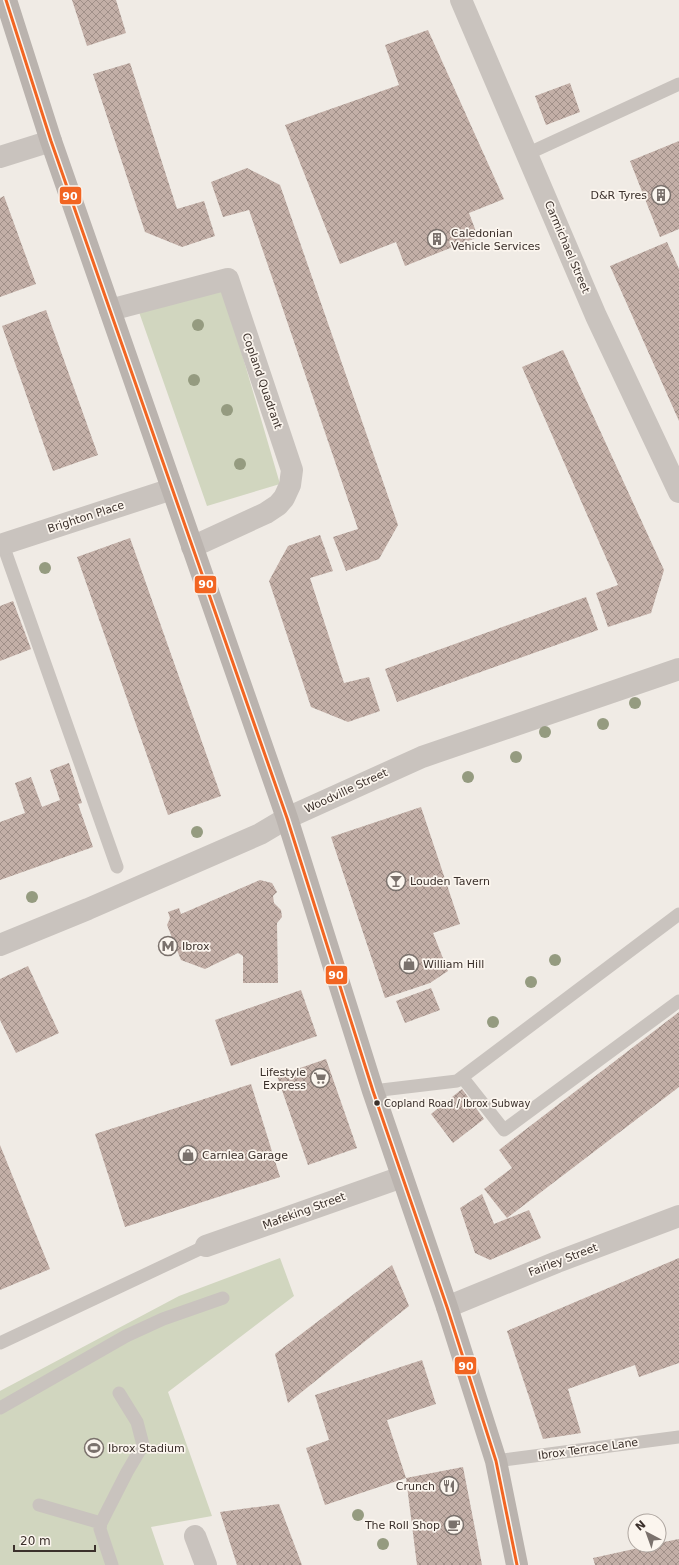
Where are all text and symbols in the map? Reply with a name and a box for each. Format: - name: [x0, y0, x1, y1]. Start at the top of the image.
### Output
- building icon: D&R Tyres: [650, 184, 672, 206]
- line badge: 90: [59, 186, 82, 205]
- place label: D&R Tyres: [591, 189, 647, 202]
- text: 90: [62, 190, 78, 203]
- street label: Carmichael Street: [542, 199, 593, 296]
- place label: Caledonian Vehicle Services: [451, 227, 540, 253]
- building icon: Caledonian Vehicle Services: [426, 228, 448, 250]
- street label: Copland Quadrant: [239, 331, 285, 431]
- street label: Brighton Place: [46, 498, 126, 536]
- line badge: 90: [194, 575, 217, 594]
- text: 90: [198, 578, 214, 591]
- street label: Woodville Street: [302, 766, 390, 816]
- bar icon: Louden Tavern: [385, 870, 407, 892]
- place label: Louden Tavern: [410, 875, 490, 888]
- metro station icon: Ibrox: [157, 935, 179, 957]
- place label: Ibrox: [182, 940, 210, 953]
- shop icon: William Hill: [398, 953, 420, 975]
- place label: William Hill: [423, 958, 484, 971]
- line badge: 90: [325, 965, 348, 985]
- text: 90: [328, 969, 344, 982]
- place label: Lifestyle Express: [260, 1066, 306, 1092]
- supermarket icon: Lifestyle Express: [309, 1067, 331, 1089]
- marker: Copland Road / Ibrox Subway: [372, 1098, 382, 1108]
- place label: Copland Road / Ibrox Subway: [384, 1098, 530, 1109]
- shop icon: Carnlea Garage: [177, 1144, 199, 1166]
- place label: Carnlea Garage: [202, 1149, 288, 1162]
- street label: Mafeking Street: [261, 1190, 348, 1232]
- street label: Fairley Street: [527, 1241, 600, 1279]
- line badge: 90: [454, 1356, 477, 1375]
- text: 90: [458, 1360, 474, 1373]
- street label: Ibrox Terrace Lane: [537, 1436, 639, 1462]
- sports icon: Ibrox Stadium: [83, 1437, 105, 1459]
- place label: Ibrox Stadium: [108, 1442, 185, 1455]
- restaurant icon: Crunch: [438, 1475, 460, 1497]
- place label: Crunch: [396, 1480, 435, 1493]
- north arrow: [627, 1513, 667, 1553]
- cafe icon: The Roll Shop: [443, 1514, 465, 1536]
- text: N: [633, 1518, 649, 1534]
- place label: The Roll Shop: [364, 1519, 440, 1532]
- scale bar: [14, 1527, 95, 1553]
- text: 20 m: [20, 1534, 51, 1548]

